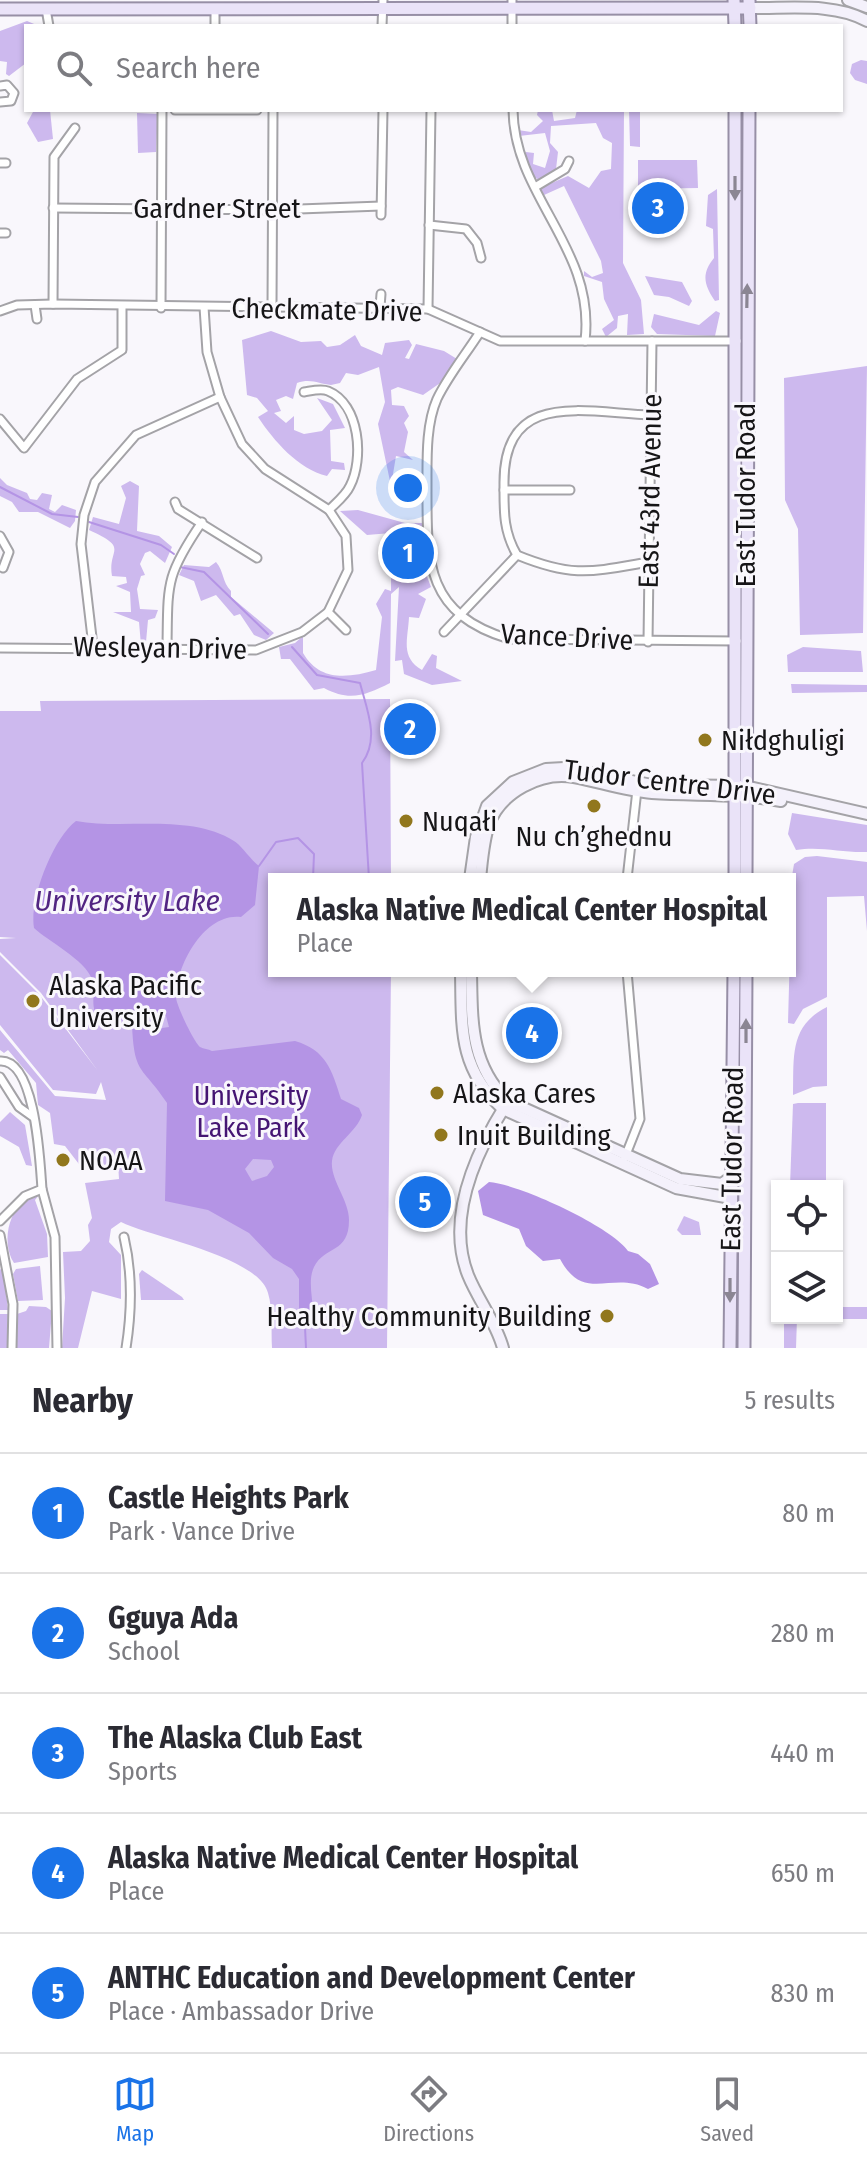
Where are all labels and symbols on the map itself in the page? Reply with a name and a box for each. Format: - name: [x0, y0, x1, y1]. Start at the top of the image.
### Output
- one-way arrow: [729, 176, 741, 201]
- pin: 3: [632, 178, 684, 238]
- street label: Gardner Street: [133, 192, 302, 225]
- one-way arrow: [741, 283, 753, 308]
- street label: Checkmate Drive: [231, 292, 423, 328]
- street label: East 43rd Avenue: [632, 393, 668, 589]
- street label: East Tudor Road: [729, 403, 762, 587]
- your location: [388, 468, 428, 508]
- pin: 1: [382, 523, 434, 583]
- street label: Vance Drive: [500, 617, 634, 657]
- street label: Wesleyan Drive: [73, 630, 247, 666]
- pin: 2: [384, 699, 436, 759]
- place label: Niłdghuligi: [721, 724, 845, 757]
- marker: Niłdghuligi: [696, 731, 714, 749]
- street label: Tudor Centre Drive: [562, 753, 778, 811]
- marker: Nu ch’ghednu: [585, 797, 603, 815]
- place label: Nuqałi: [422, 805, 497, 838]
- marker: Nuqałi: [397, 812, 415, 830]
- place label: Nu ch’ghednu: [516, 820, 672, 853]
- water label: University Lake: [34, 883, 220, 919]
- place label: Alaska Pacific University: [49, 969, 202, 1034]
- marker: Alaska Pacific University: [24, 992, 42, 1010]
- pin: 4: [506, 1003, 558, 1063]
- one-way arrow: [740, 1018, 752, 1043]
- street label: East Tudor Road: [714, 1066, 750, 1252]
- place label: Alaska Cares: [453, 1077, 596, 1110]
- park label: University Lake Park: [194, 1079, 309, 1144]
- marker: Alaska Cares: [428, 1084, 446, 1102]
- place label: Inuit Building: [457, 1119, 612, 1152]
- marker: Inuit Building: [432, 1126, 450, 1144]
- place label: NOAA: [79, 1144, 143, 1177]
- marker: NOAA: [54, 1151, 72, 1169]
- pin: 5: [399, 1172, 451, 1232]
- one-way arrow: [724, 1278, 736, 1303]
- place label: Healthy Community Building: [267, 1300, 592, 1333]
- marker: Healthy Community Building: [598, 1307, 616, 1325]

